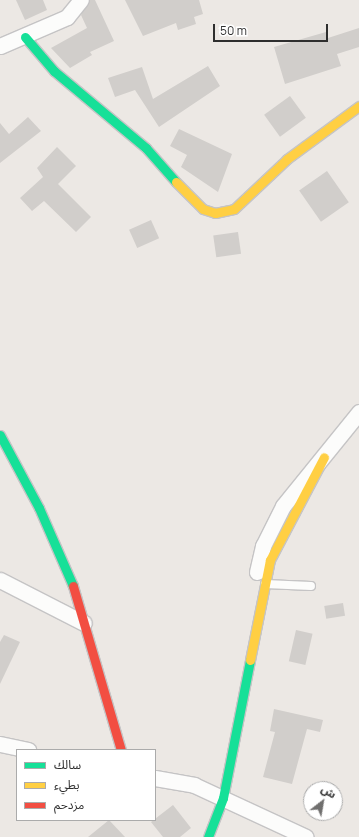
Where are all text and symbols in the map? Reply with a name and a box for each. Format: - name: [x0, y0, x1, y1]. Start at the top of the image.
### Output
- scale bar: [215, 16, 330, 42]
- text: 50 m: [220, 22, 247, 39]
- legend: [16, 749, 156, 821]
- text: سالك: [54, 756, 81, 773]
- text: بطيء: [54, 776, 80, 793]
- north arrow: [303, 781, 343, 821]
- text: ش: [319, 781, 339, 801]
- text: مزدحم: [54, 796, 84, 813]

